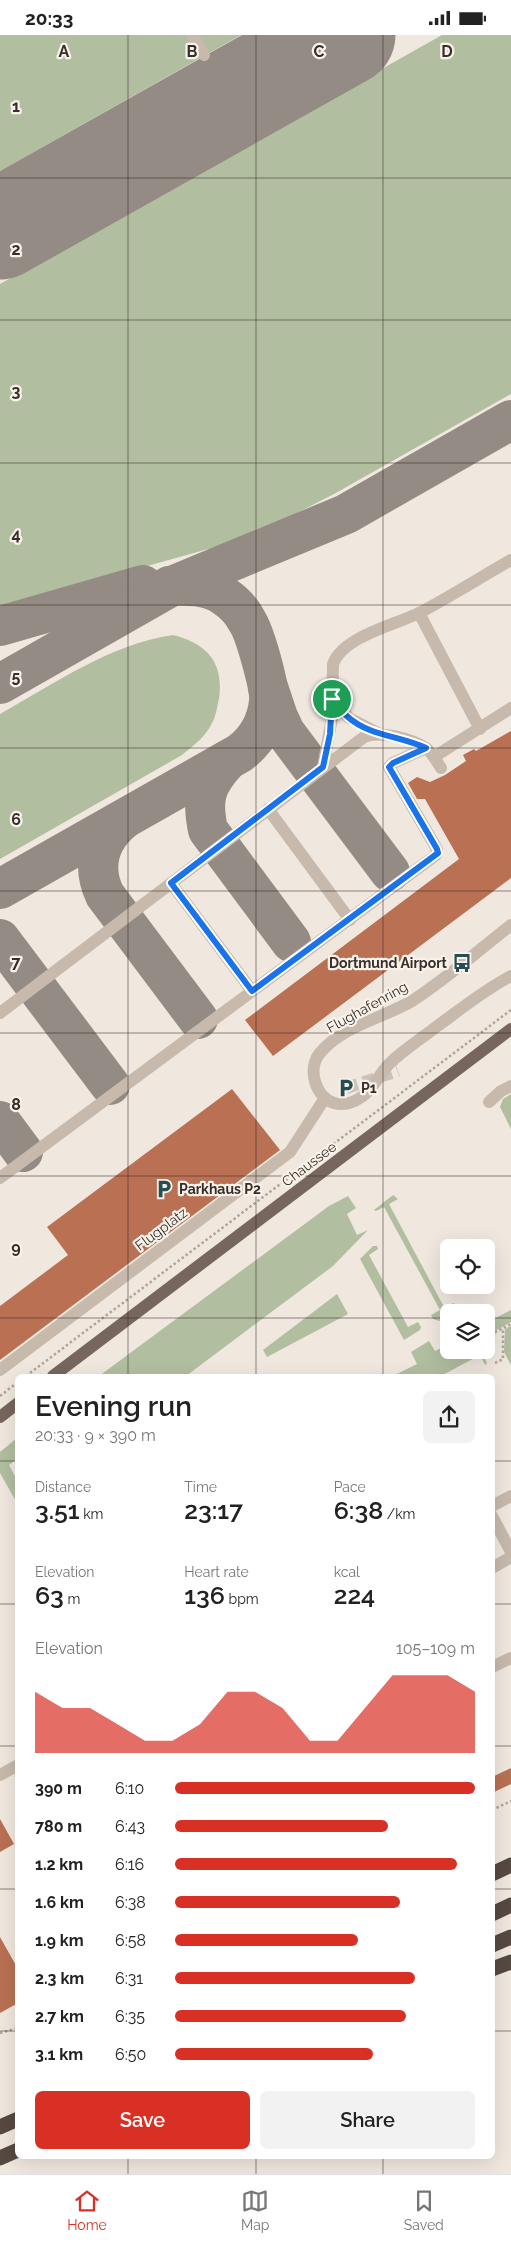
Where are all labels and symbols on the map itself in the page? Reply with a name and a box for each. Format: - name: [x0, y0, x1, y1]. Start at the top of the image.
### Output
- text: A: [59, 42, 70, 61]
- text: B: [187, 42, 198, 61]
- text: C: [314, 42, 325, 61]
- text: D: [441, 42, 453, 61]
- text: 1: [12, 97, 20, 116]
- text: 2: [11, 240, 21, 259]
- text: 3: [12, 382, 21, 401]
- text: 4: [11, 525, 21, 544]
- text: 5: [12, 667, 21, 686]
- pin: [311, 678, 353, 720]
- text: 6: [11, 810, 21, 829]
- bus stop icon: Dortmund Airport: [451, 952, 473, 974]
- text: 7: [12, 953, 21, 972]
- place label: Dortmund Airport: [329, 955, 448, 971]
- street label: Flughafenring: [324, 978, 410, 1036]
- parking icon: P1: [335, 1077, 357, 1099]
- place label: P1: [361, 1080, 377, 1096]
- text: 8: [11, 1095, 21, 1114]
- street label: Chaussee: [279, 1138, 339, 1190]
- parking icon: Parkhaus P2: [153, 1178, 175, 1200]
- place label: Parkhaus P2: [179, 1181, 261, 1197]
- street label: Flugplatz: [132, 1204, 190, 1254]
- text: 9: [11, 1238, 21, 1257]

